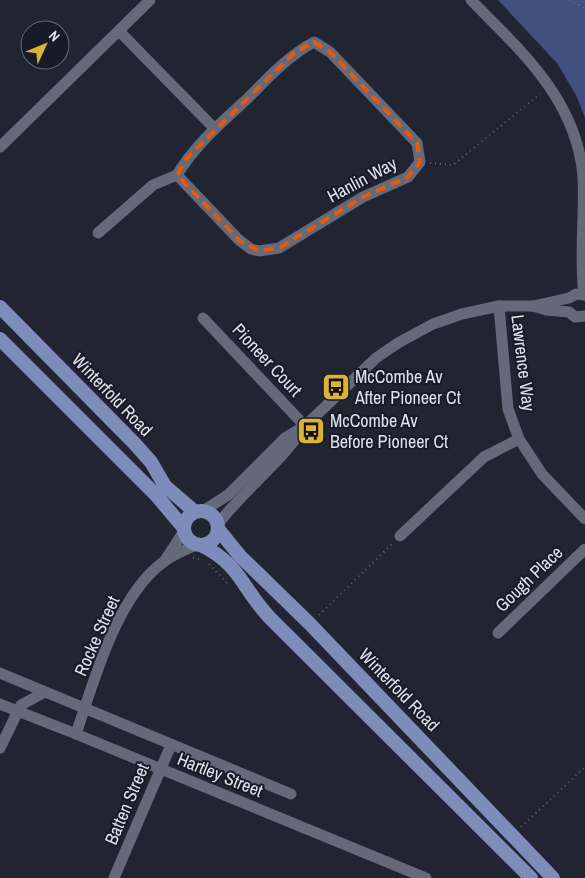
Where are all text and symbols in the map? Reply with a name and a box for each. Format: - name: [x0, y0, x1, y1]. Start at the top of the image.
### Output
- north arrow: [20, 20, 70, 70]
- text: N: [45, 27, 64, 45]
- street label: Hanlin Way: [322, 150, 402, 208]
- street label: Lawrence Way: [505, 313, 542, 413]
- street label: Pioneer Court: [227, 318, 308, 402]
- street label: Winterfold Road: [66, 348, 158, 442]
- place label: McCombe Av After Pioneer Ct: [354, 364, 461, 410]
- bus stop icon: McCombe Av After Pioneer Ct: [321, 372, 351, 402]
- place label: McCombe Av Before Pioneer Ct: [330, 408, 448, 454]
- bus stop icon: McCombe Av Before Pioneer Ct: [296, 416, 326, 446]
- street label: Gough Place: [489, 540, 568, 617]
- street label: Rocke Street: [68, 592, 125, 680]
- street label: Winterfold Road: [353, 643, 445, 737]
- street label: Hartley Street: [174, 746, 267, 803]
- street label: Batten Street: [98, 759, 155, 848]

